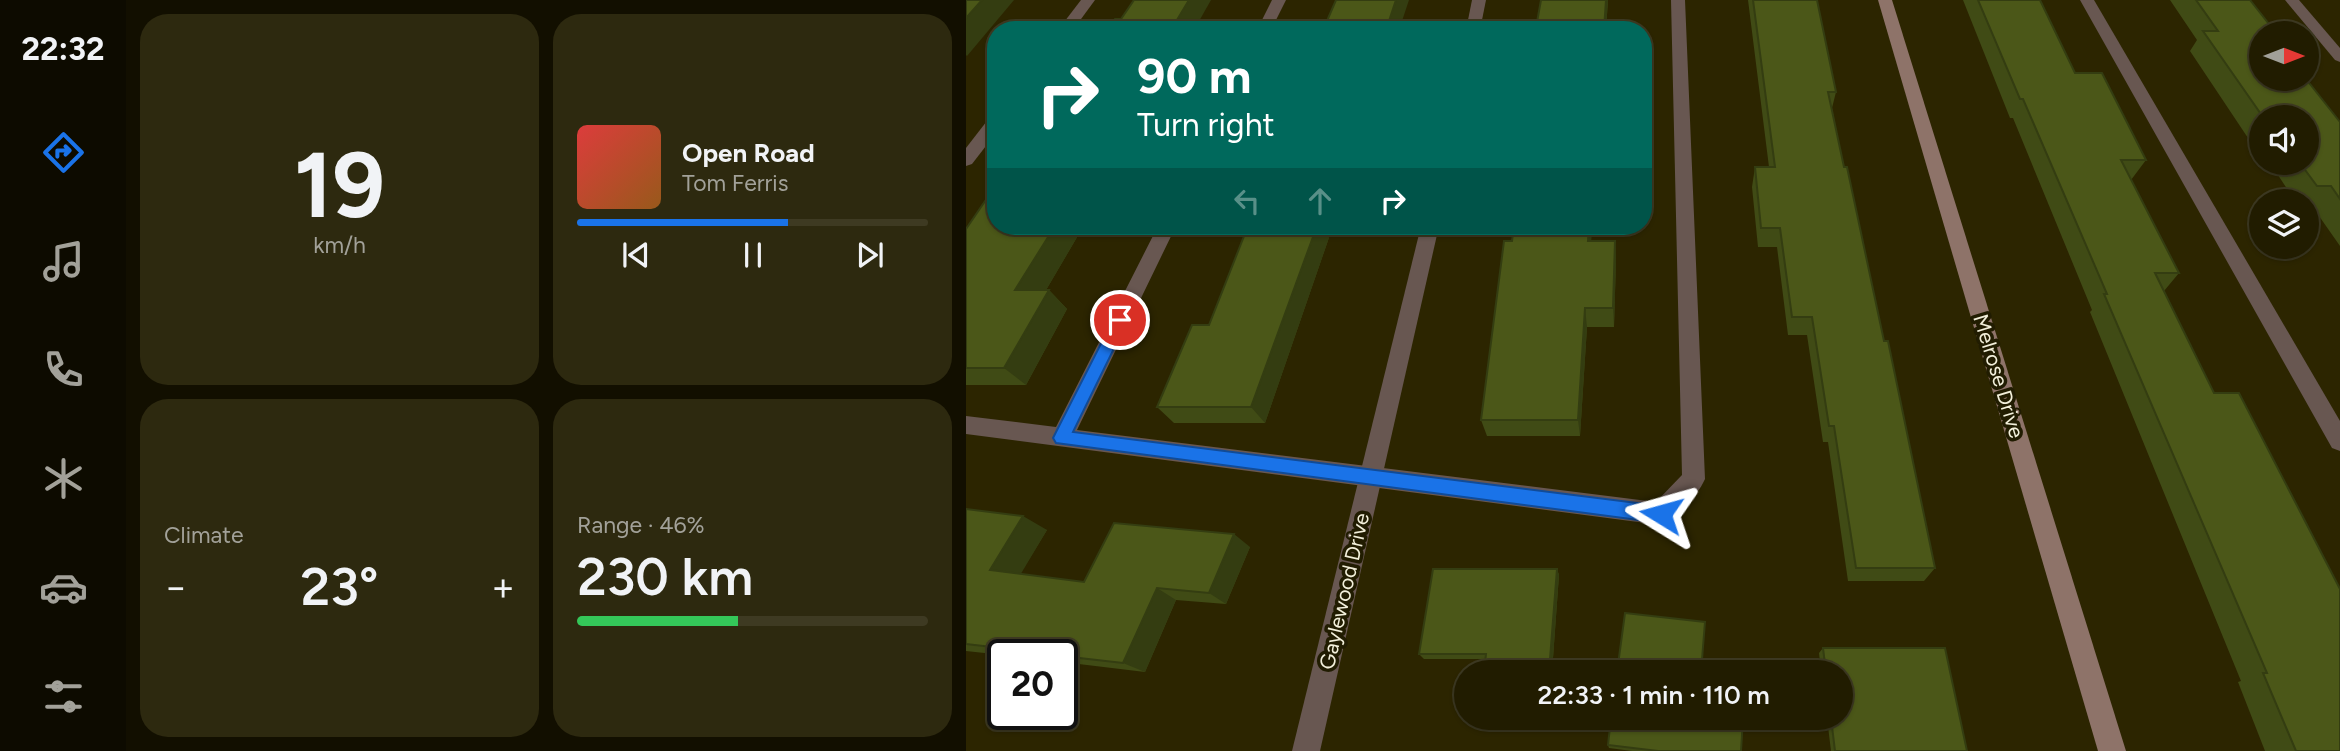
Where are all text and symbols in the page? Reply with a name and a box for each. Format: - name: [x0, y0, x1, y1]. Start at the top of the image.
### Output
- north arrow: [2249, 21, 2319, 91]
- map controls: [2249, 21, 2319, 259]
- text: 22:32: [21, 30, 105, 68]
- text: 90 m: [1137, 46, 1252, 105]
- icon: right: [1022, 49, 1113, 140]
- button: sound: [2249, 105, 2319, 175]
- text: Turn right: [1137, 106, 1275, 144]
- icon: directions: [39, 128, 88, 177]
- text: 19: [294, 131, 385, 240]
- text: Open Road: [682, 137, 815, 169]
- text: Tom Ferris: [682, 169, 788, 197]
- icon: left: [1228, 182, 1266, 220]
- icon: ahead: [1301, 182, 1339, 220]
- icon: right: [1374, 182, 1412, 220]
- button: layers: [2249, 189, 2319, 259]
- text: km/h: [313, 231, 366, 259]
- icon: previous: [617, 236, 655, 274]
- icon: pause: [734, 236, 772, 274]
- icon: next: [851, 236, 889, 274]
- icon: music: [39, 237, 88, 286]
- pin: [1090, 290, 1150, 350]
- icon: arrive: [1101, 301, 1139, 339]
- street label: Melrose Drive: [1968, 311, 2030, 441]
- icon: phone: [39, 345, 88, 394]
- icon: climate: [39, 454, 88, 503]
- position arrow: [1624, 477, 1698, 551]
- street label: Gaylewood Drive: [1314, 510, 1374, 672]
- text: Range · 46%: [577, 511, 705, 539]
- text: Climate: [164, 521, 243, 549]
- text: 230 km: [577, 546, 753, 608]
- text: 23°: [301, 556, 378, 618]
- icon: car: [39, 563, 88, 612]
- text: −: [164, 564, 188, 610]
- text: +: [491, 564, 515, 610]
- speed limit sign: 20: [987, 639, 1078, 730]
- icon: filters: [39, 672, 88, 721]
- text: 22:33 · 1 min · 110 m: [1537, 679, 1770, 711]

